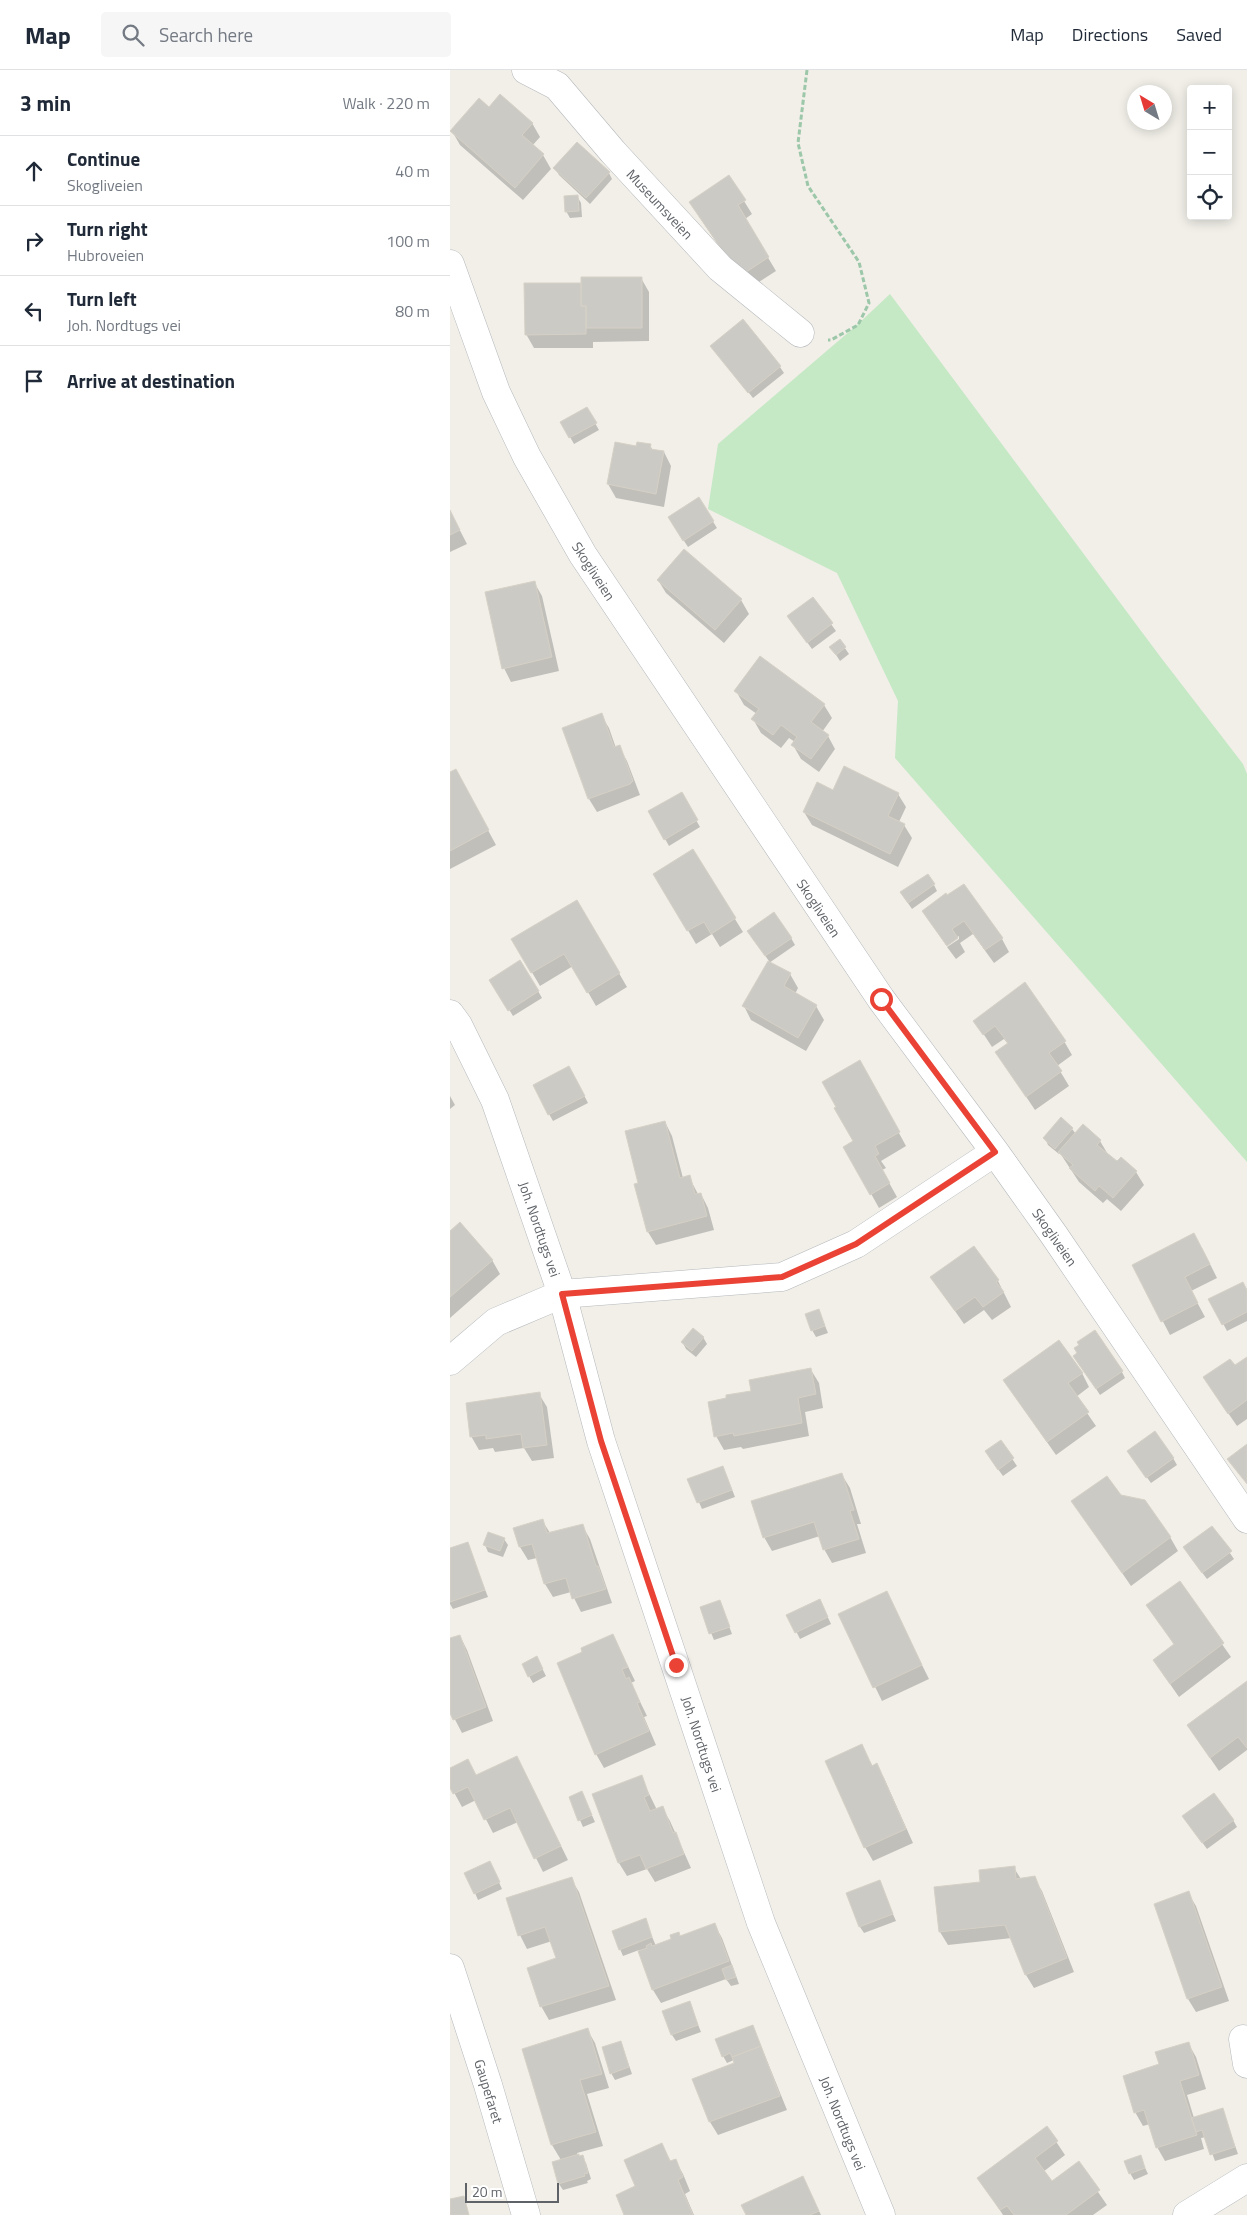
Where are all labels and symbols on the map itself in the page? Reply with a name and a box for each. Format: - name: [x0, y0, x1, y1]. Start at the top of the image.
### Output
- north arrow: [1127, 85, 1172, 130]
- street label: Museumsveien: [622, 164, 698, 244]
- street label: Skogliveien: [567, 537, 621, 605]
- street label: Skogliveien: [792, 875, 846, 941]
- route start: [870, 988, 893, 1011]
- street label: Joh. Nordtugs vei: [514, 1178, 566, 1280]
- street label: Skogliveien: [1027, 1204, 1083, 1270]
- route end: [665, 1654, 688, 1677]
- street label: Joh. Nordtugs vei: [677, 1693, 727, 1795]
- street label: Gaupefaret: [469, 2056, 509, 2126]
- street label: Joh. Nordtugs vei: [815, 2073, 871, 2173]
- scale bar: [465, 2180, 559, 2203]

